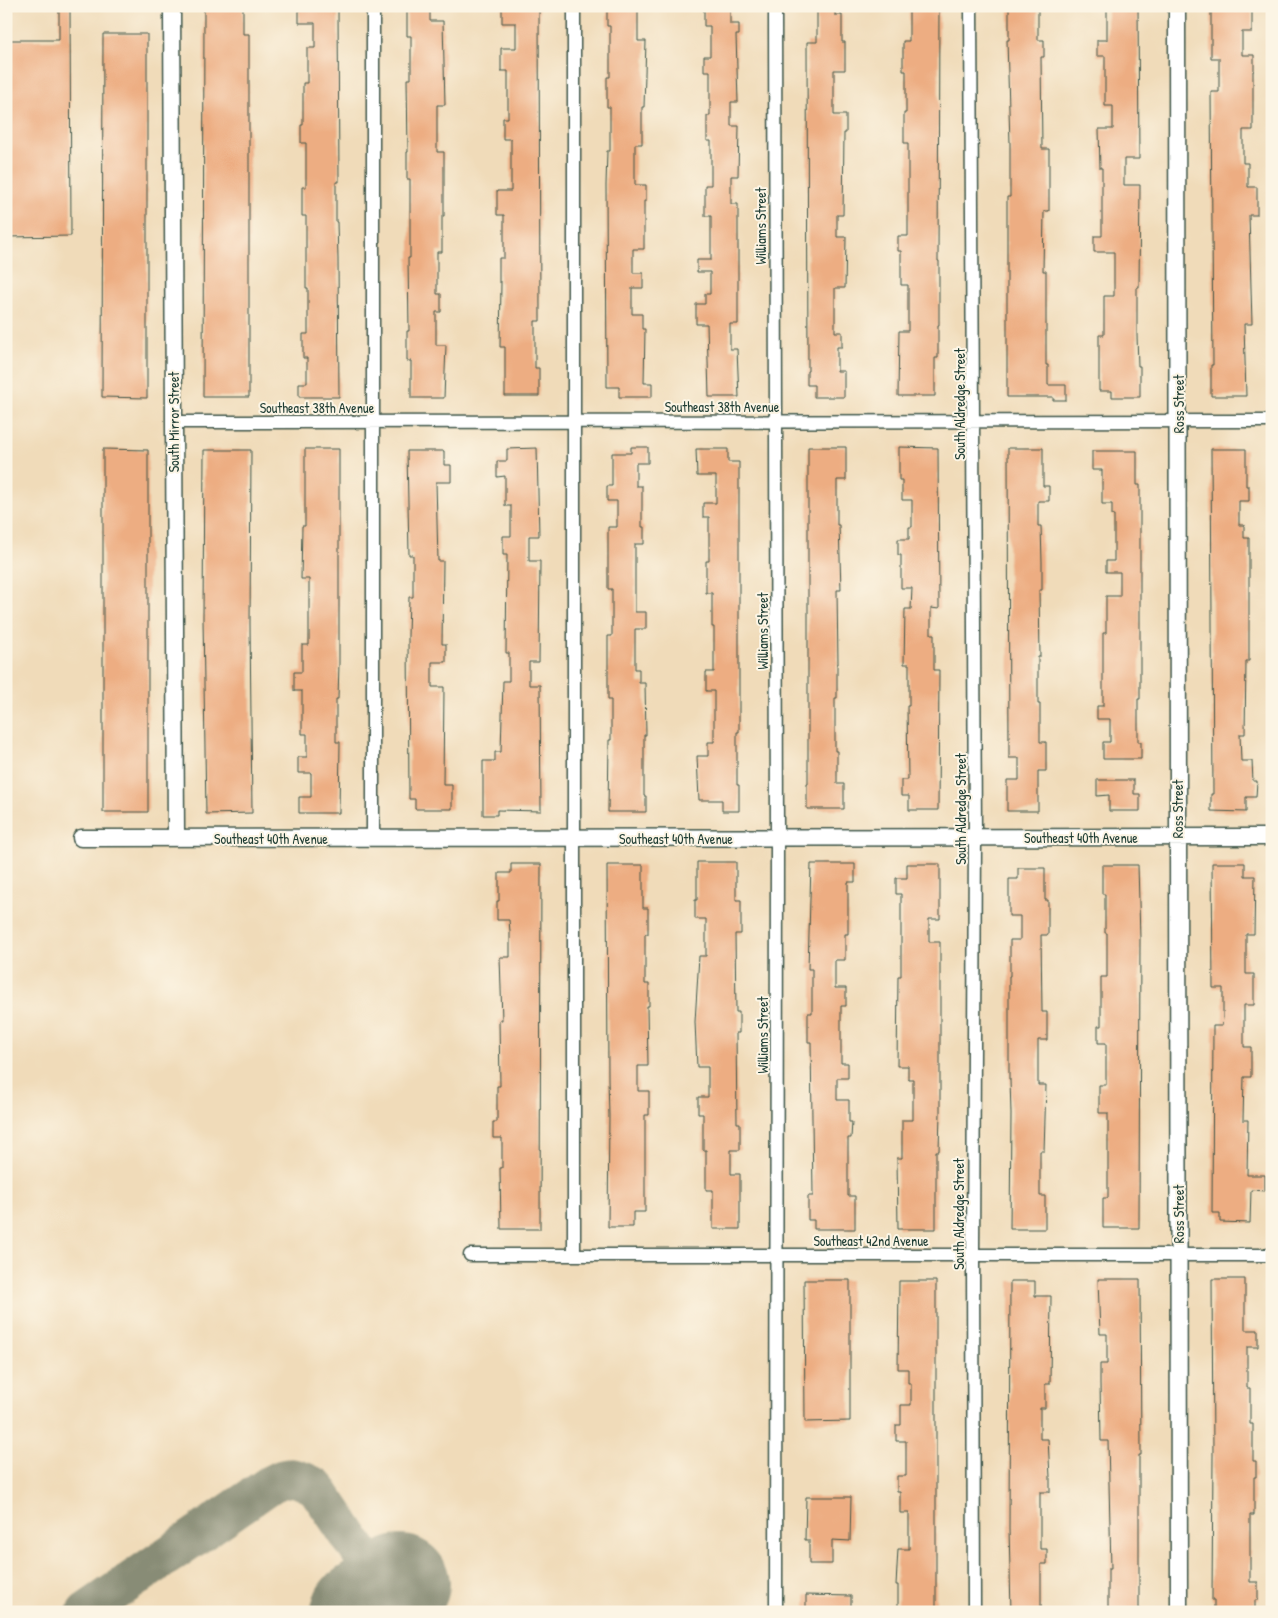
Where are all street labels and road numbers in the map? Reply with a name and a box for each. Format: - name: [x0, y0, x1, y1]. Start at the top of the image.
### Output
- street label: Williams Street: [751, 187, 770, 265]
- street label: South Aldredge Street: [950, 348, 970, 460]
- street label: South Mirror Street: [164, 371, 183, 472]
- street label: Ross Street: [1169, 375, 1188, 433]
- street label: Southeast 38th Avenue: [665, 397, 780, 416]
- street label: Southeast 38th Avenue: [260, 398, 375, 417]
- street label: Williams Street: [753, 592, 772, 670]
- street label: South Aldredge Street: [951, 753, 971, 865]
- street label: Ross Street: [1168, 780, 1187, 838]
- street label: Southeast 40th Avenue: [1024, 828, 1138, 847]
- street label: Southeast 40th Avenue: [214, 829, 328, 848]
- street label: Southeast 40th Avenue: [619, 829, 733, 848]
- street label: Williams Street: [753, 996, 772, 1074]
- street label: South Aldredge Street: [949, 1158, 969, 1270]
- street label: Ross Street: [1169, 1185, 1188, 1243]
- street label: Southeast 42nd Avenue: [813, 1231, 929, 1250]

